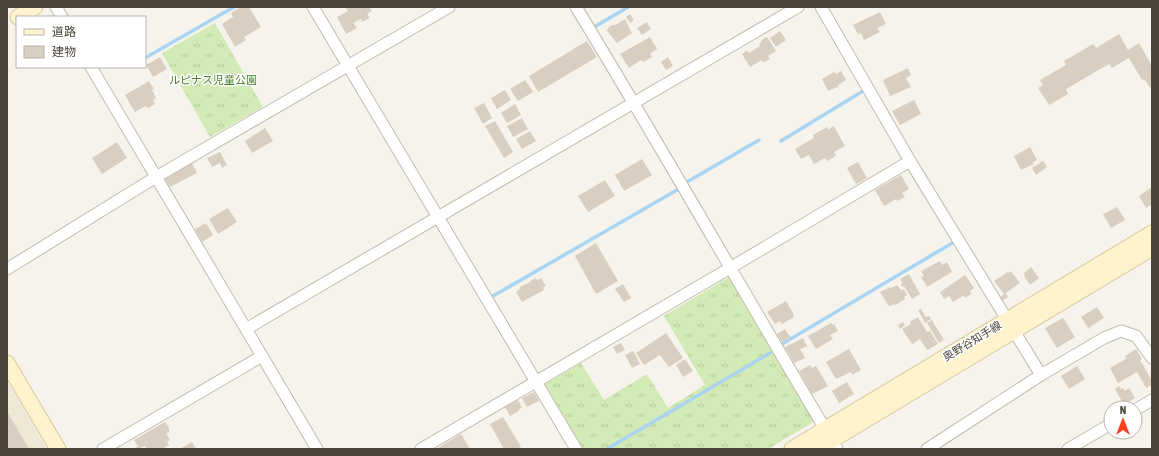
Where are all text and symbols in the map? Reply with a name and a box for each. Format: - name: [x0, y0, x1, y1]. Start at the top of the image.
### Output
- legend: [16, 16, 146, 68]
- text: 道路: [52, 25, 76, 39]
- text: 建物: [52, 45, 76, 59]
- park label: ルピナス児童公園: [169, 74, 257, 86]
- street label: 奥野谷知手線: [941, 319, 1003, 363]
- north arrow: [1103, 400, 1143, 440]
- text: N: [1120, 404, 1126, 416]

